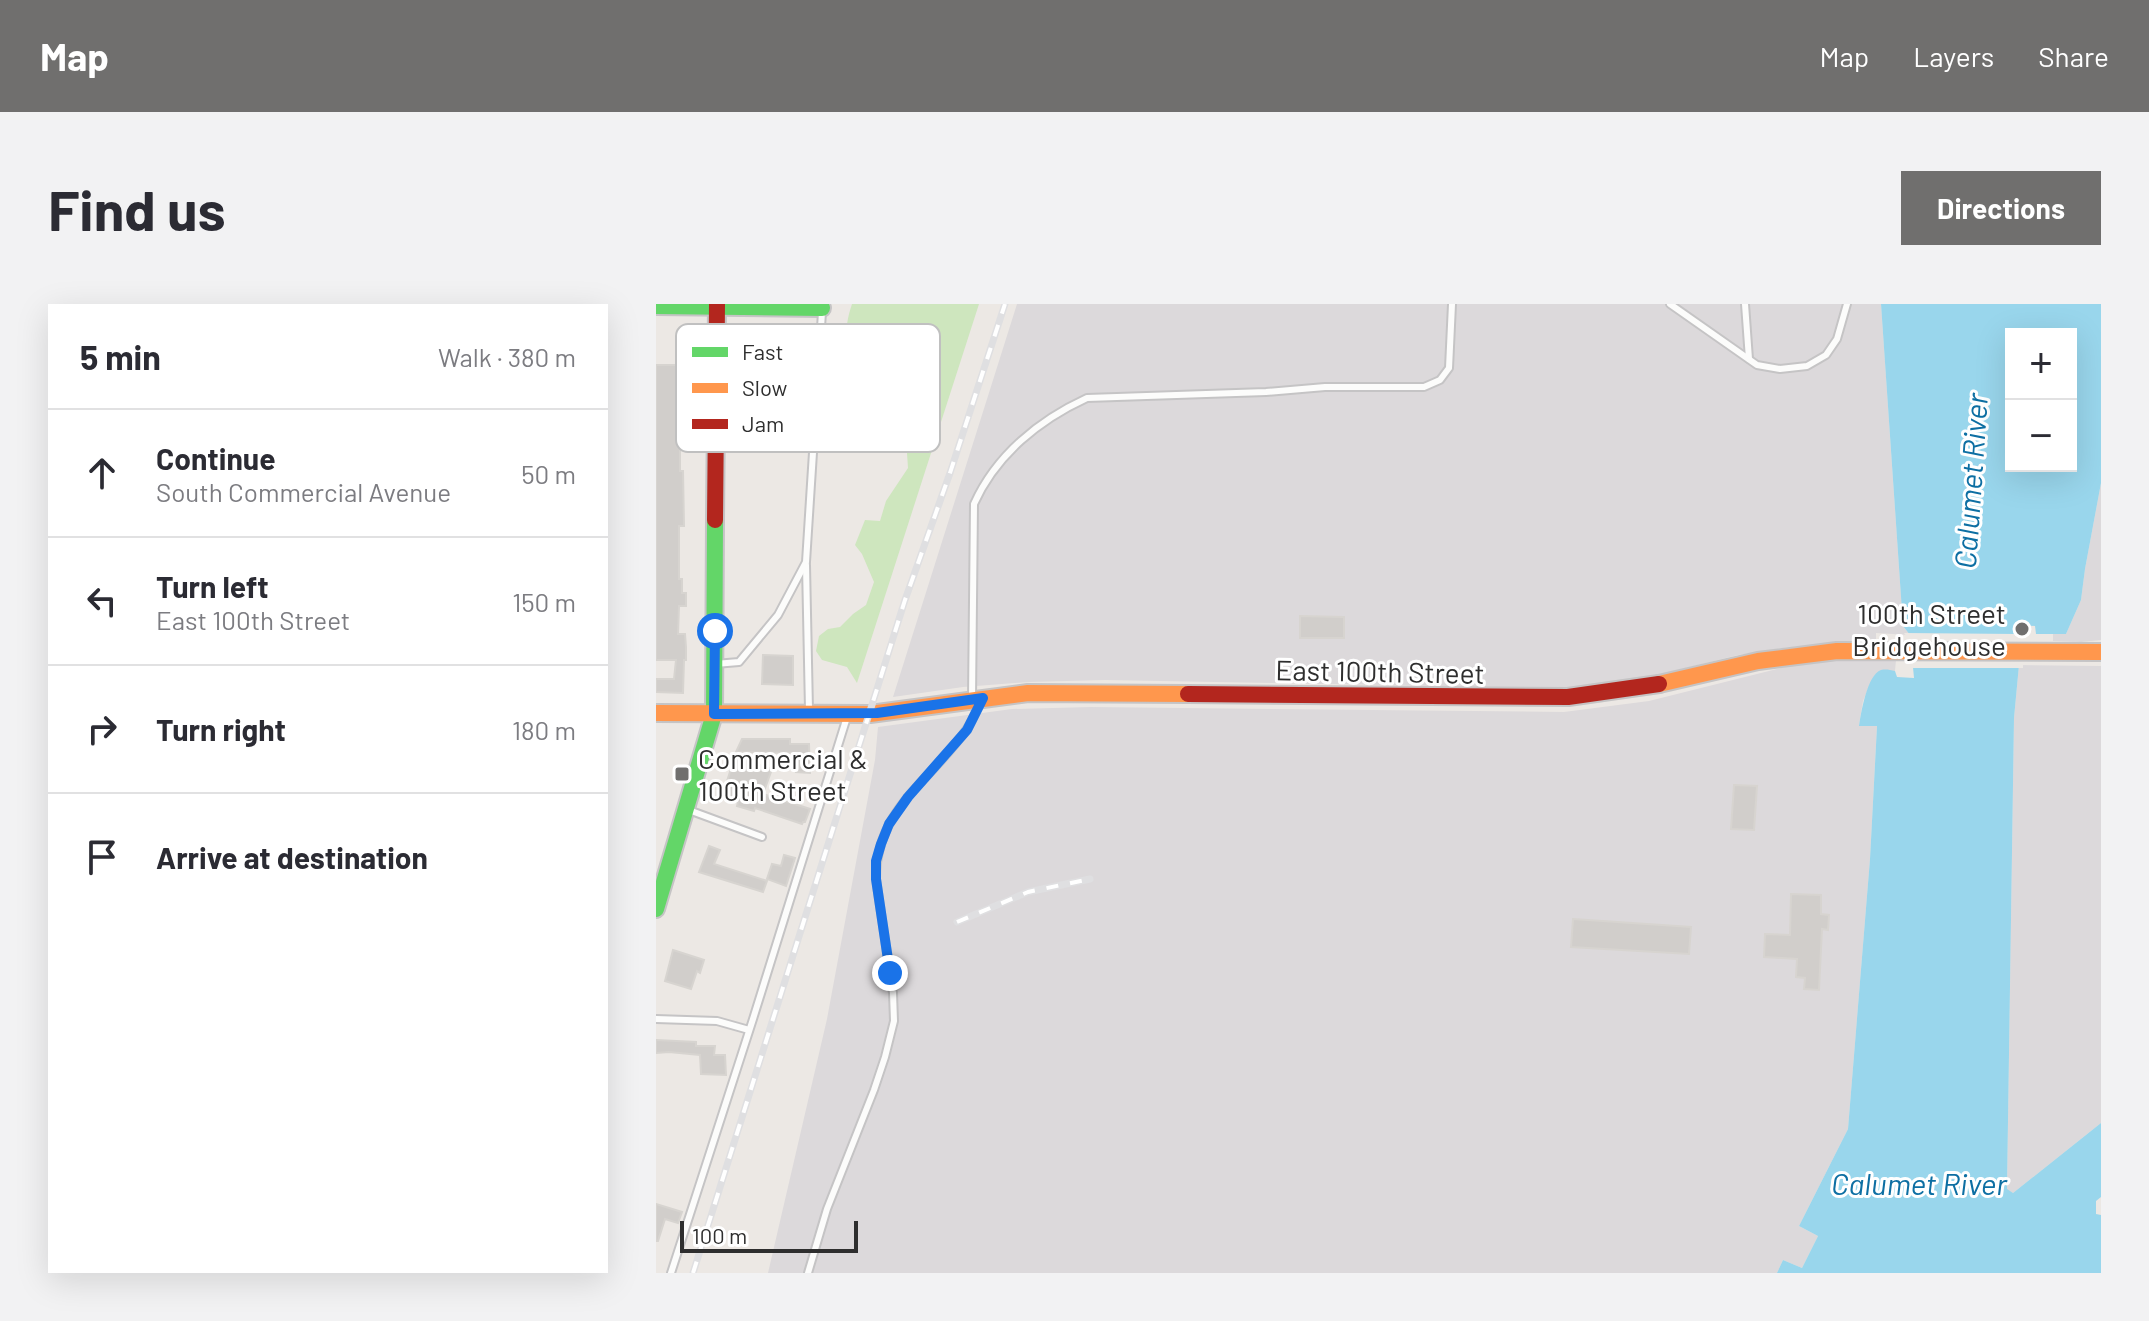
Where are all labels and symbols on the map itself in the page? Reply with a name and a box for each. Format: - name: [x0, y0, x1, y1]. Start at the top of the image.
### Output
- legend: [676, 324, 940, 452]
- text: Fast: [742, 338, 784, 364]
- text: Slow: [742, 374, 787, 400]
- water label: Calumet River: [1946, 391, 1994, 570]
- text: Jam: [742, 410, 784, 436]
- place label: 100th Street Bridgehouse: [1852, 596, 2006, 662]
- route start: [697, 613, 733, 649]
- marker: 100th Street Bridgehouse: [2013, 620, 2031, 638]
- street label: East 100th Street: [1275, 652, 1485, 690]
- place label: Commercial & 100th Street: [698, 741, 868, 807]
- marker: Commercial & 100th Street: [673, 765, 691, 783]
- route end: [872, 955, 908, 991]
- water label: Calumet River: [1831, 1165, 2008, 1201]
- scale bar: [680, 1217, 858, 1253]

